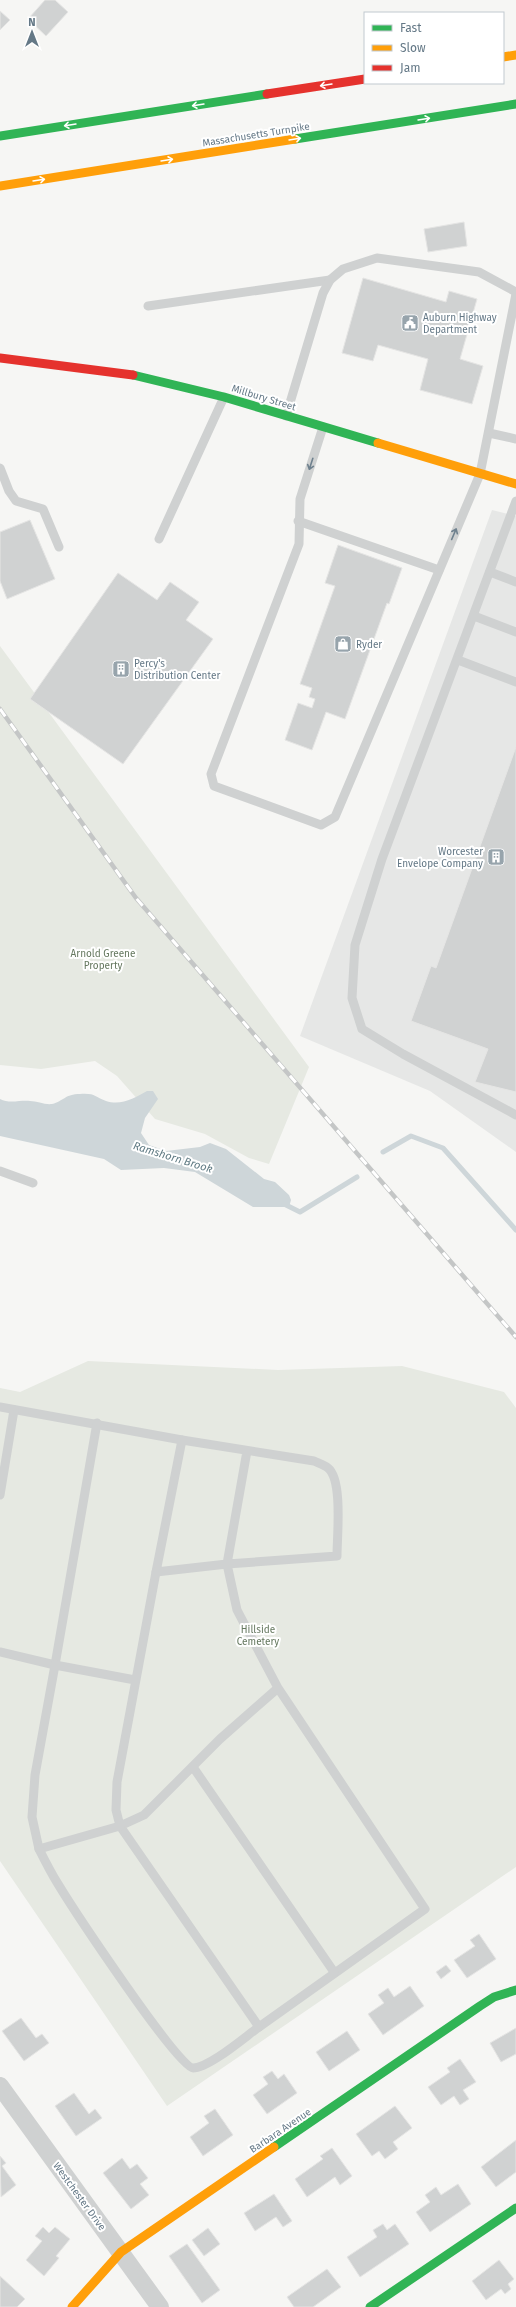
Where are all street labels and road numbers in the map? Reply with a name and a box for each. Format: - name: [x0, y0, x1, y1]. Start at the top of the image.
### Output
- street label: Massachusetts Turnpike: [202, 121, 311, 149]
- street label: Millbury Street: [230, 382, 298, 414]
- street label: Barbara Avenue: [248, 2106, 314, 2156]
- street label: Westchester Drive: [50, 2160, 108, 2233]

